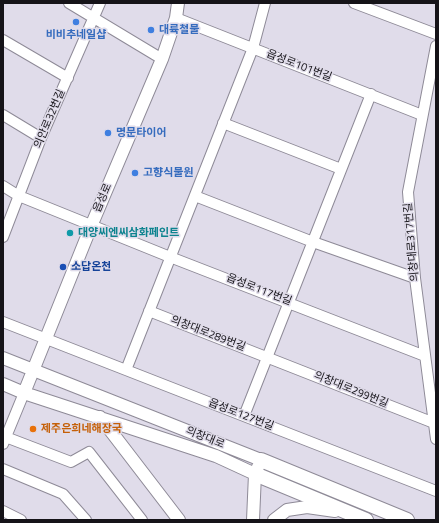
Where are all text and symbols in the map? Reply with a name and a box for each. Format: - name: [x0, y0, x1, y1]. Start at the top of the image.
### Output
- marker: 비비추네일샵: [71, 17, 81, 27]
- place label: 대륙철물: [159, 23, 199, 37]
- marker: 대륙철물: [146, 25, 156, 35]
- place label: 비비추네일샵: [46, 28, 106, 42]
- street label: 읍성로101번길: [264, 47, 334, 85]
- street label: 의안로32번길: [32, 87, 68, 151]
- place label: 명문타이어: [116, 126, 167, 140]
- marker: 명문타이어: [103, 128, 113, 138]
- place label: 고향식물원: [143, 166, 194, 180]
- marker: 고향식물원: [130, 168, 140, 178]
- street label: 읍성로: [91, 181, 115, 215]
- street label: 의창대로317번길: [402, 202, 422, 282]
- place label: 대양씨엔씨삼화페인트: [78, 226, 179, 240]
- marker: 대양씨엔씨삼화페인트: [65, 228, 75, 238]
- place label: 소답온천: [71, 260, 111, 274]
- marker: 소답온천: [58, 262, 68, 272]
- street label: 읍성로117번길: [224, 271, 294, 309]
- street label: 의창대로289번길: [169, 314, 247, 354]
- street label: 의창대로299번길: [312, 369, 390, 411]
- street label: 읍성로127번길: [206, 396, 276, 434]
- place label: 제주은희네해장국: [41, 422, 122, 436]
- marker: 제주은희네해장국: [28, 424, 38, 434]
- street label: 의창대로: [184, 424, 226, 452]

